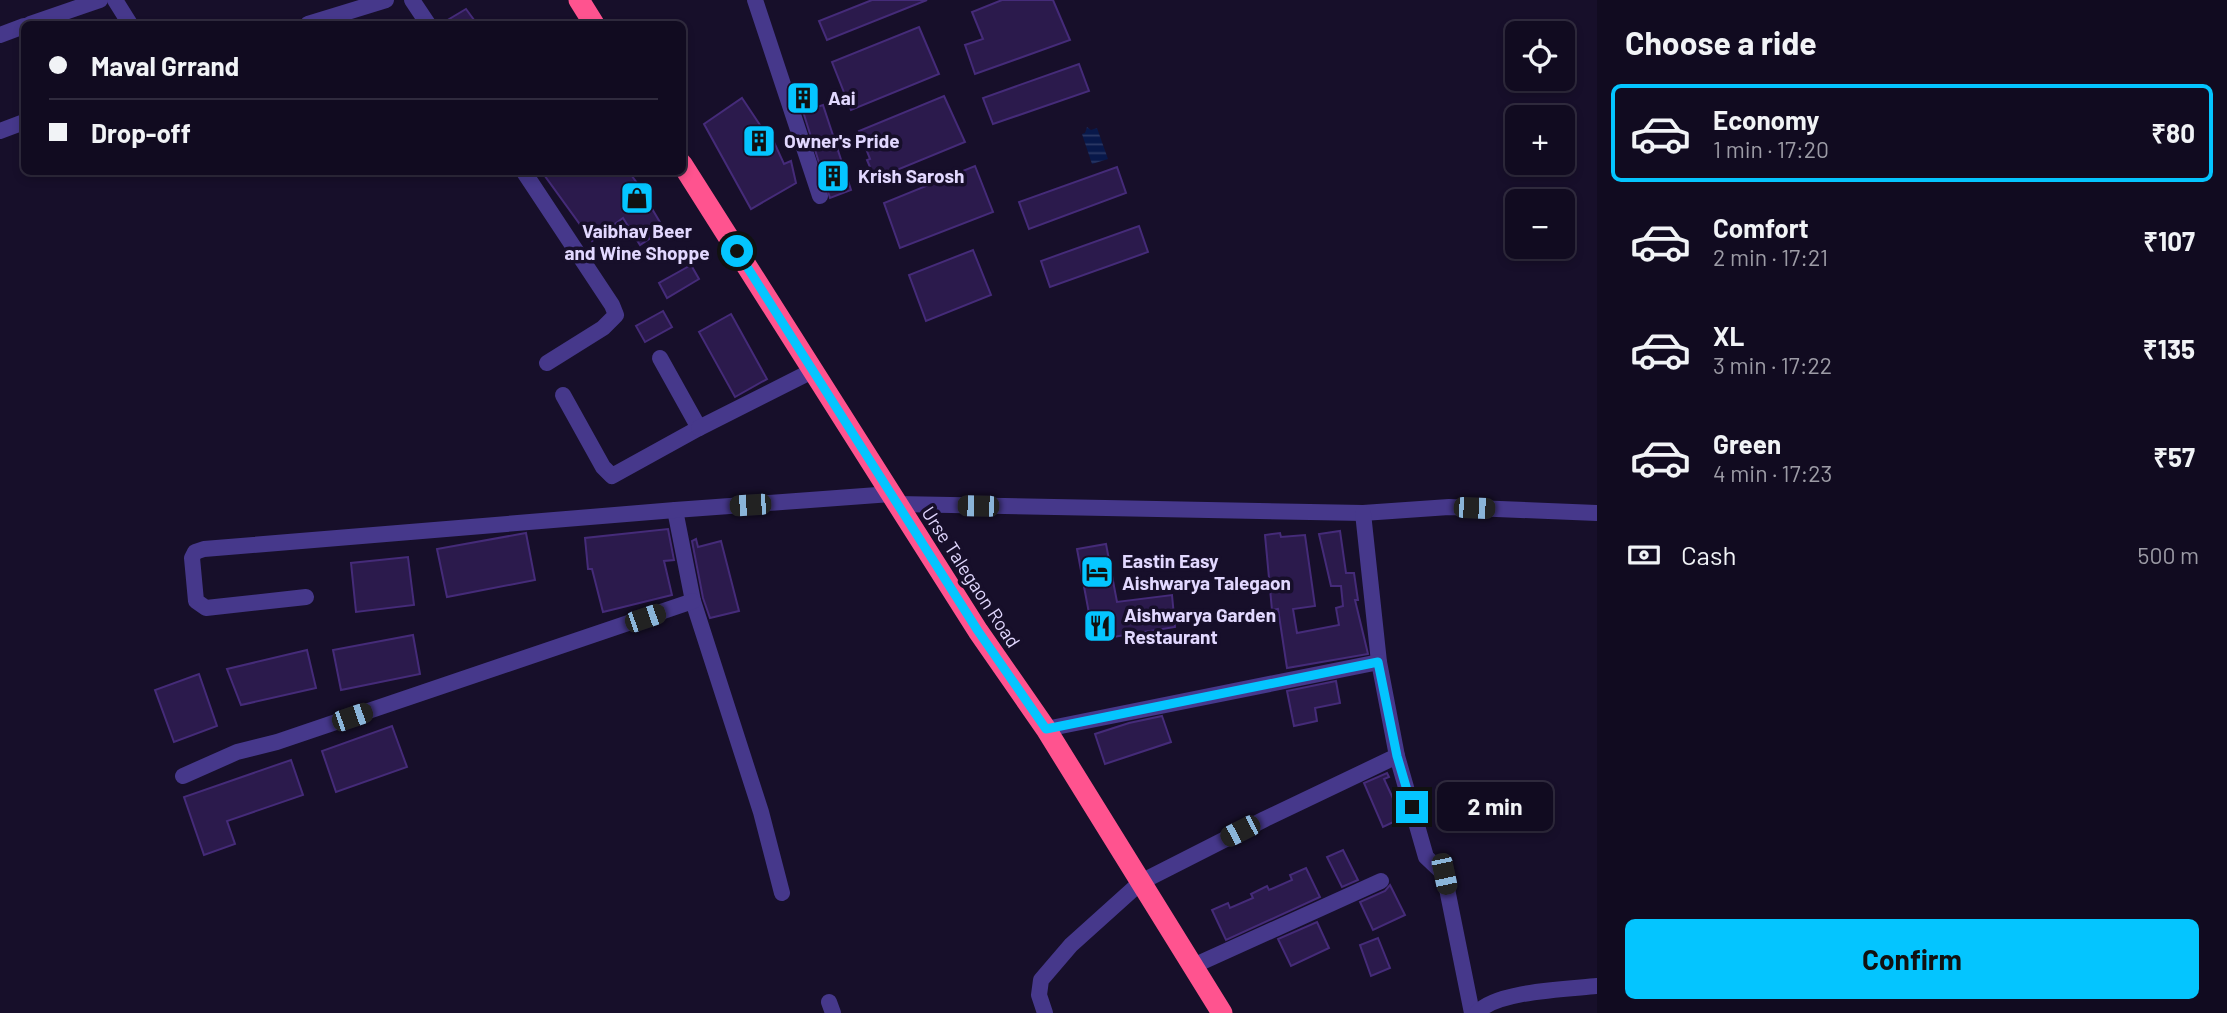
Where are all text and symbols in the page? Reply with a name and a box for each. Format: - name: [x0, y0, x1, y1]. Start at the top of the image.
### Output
- map controls: [1505, 21, 1575, 259]
- button: locate: [1505, 21, 1575, 91]
- text: Choose a ride: [1625, 23, 1817, 61]
- text: Maval Grrand: [91, 50, 239, 81]
- building icon: Aai: [784, 79, 822, 117]
- place label: Aai: [828, 86, 856, 109]
- icon: car: [1629, 102, 1692, 165]
- text: Economy: [1713, 104, 1819, 135]
- button: +: [1505, 105, 1575, 175]
- text: Drop-off: [91, 117, 191, 148]
- text: ₹80: [2151, 117, 2195, 148]
- building icon: Owner's Pride: [740, 122, 778, 160]
- place label: Owner's Pride: [784, 129, 900, 152]
- text: 1 min · 17:20: [1713, 135, 1829, 163]
- building icon: Krish Sarosh: [814, 157, 852, 195]
- place label: Krish Sarosh: [858, 164, 965, 187]
- shop icon: Vaibhav Beer and Wine Shoppe: [618, 179, 656, 217]
- button: −: [1505, 189, 1575, 259]
- icon: car: [1629, 210, 1692, 273]
- text: Comfort: [1713, 212, 1809, 243]
- place label: Vaibhav Beer and Wine Shoppe: [564, 219, 710, 264]
- text: ₹107: [2143, 225, 2195, 256]
- route start: [721, 235, 753, 267]
- text: 2 min · 17:21: [1713, 243, 1828, 271]
- icon: car: [1629, 318, 1692, 381]
- text: XL: [1713, 320, 1744, 351]
- text: ₹135: [2143, 333, 2195, 364]
- text: 3 min · 17:22: [1713, 351, 1832, 379]
- icon: car: [1629, 426, 1692, 489]
- text: Green: [1713, 428, 1781, 459]
- text: ₹57: [2153, 441, 2195, 472]
- text: 4 min · 17:23: [1713, 459, 1832, 487]
- car: [729, 493, 772, 517]
- car: [957, 495, 1000, 517]
- car: [1453, 497, 1496, 519]
- street label: Urse Talegaon Road: [917, 502, 1026, 651]
- icon: cash: [1625, 536, 1663, 574]
- text: Cash: [1681, 539, 1736, 570]
- text: 500 m: [2138, 541, 2199, 569]
- place label: Eastin Easy Aishwarya Talegaon: [1122, 549, 1291, 594]
- hotel icon: Eastin Easy Aishwarya Talegaon: [1078, 553, 1116, 591]
- car: [622, 601, 669, 635]
- place label: Aishwarya Garden Restaurant: [1124, 603, 1276, 648]
- restaurant icon: Aishwarya Garden Restaurant: [1081, 607, 1119, 645]
- car: [329, 700, 376, 734]
- callout: 2 min: [1436, 782, 1552, 832]
- route end: [1396, 791, 1428, 823]
- text: 2 min: [1467, 792, 1523, 820]
- car: [1217, 812, 1264, 850]
- car: [1430, 851, 1459, 897]
- button: Confirm: [1625, 919, 2199, 999]

